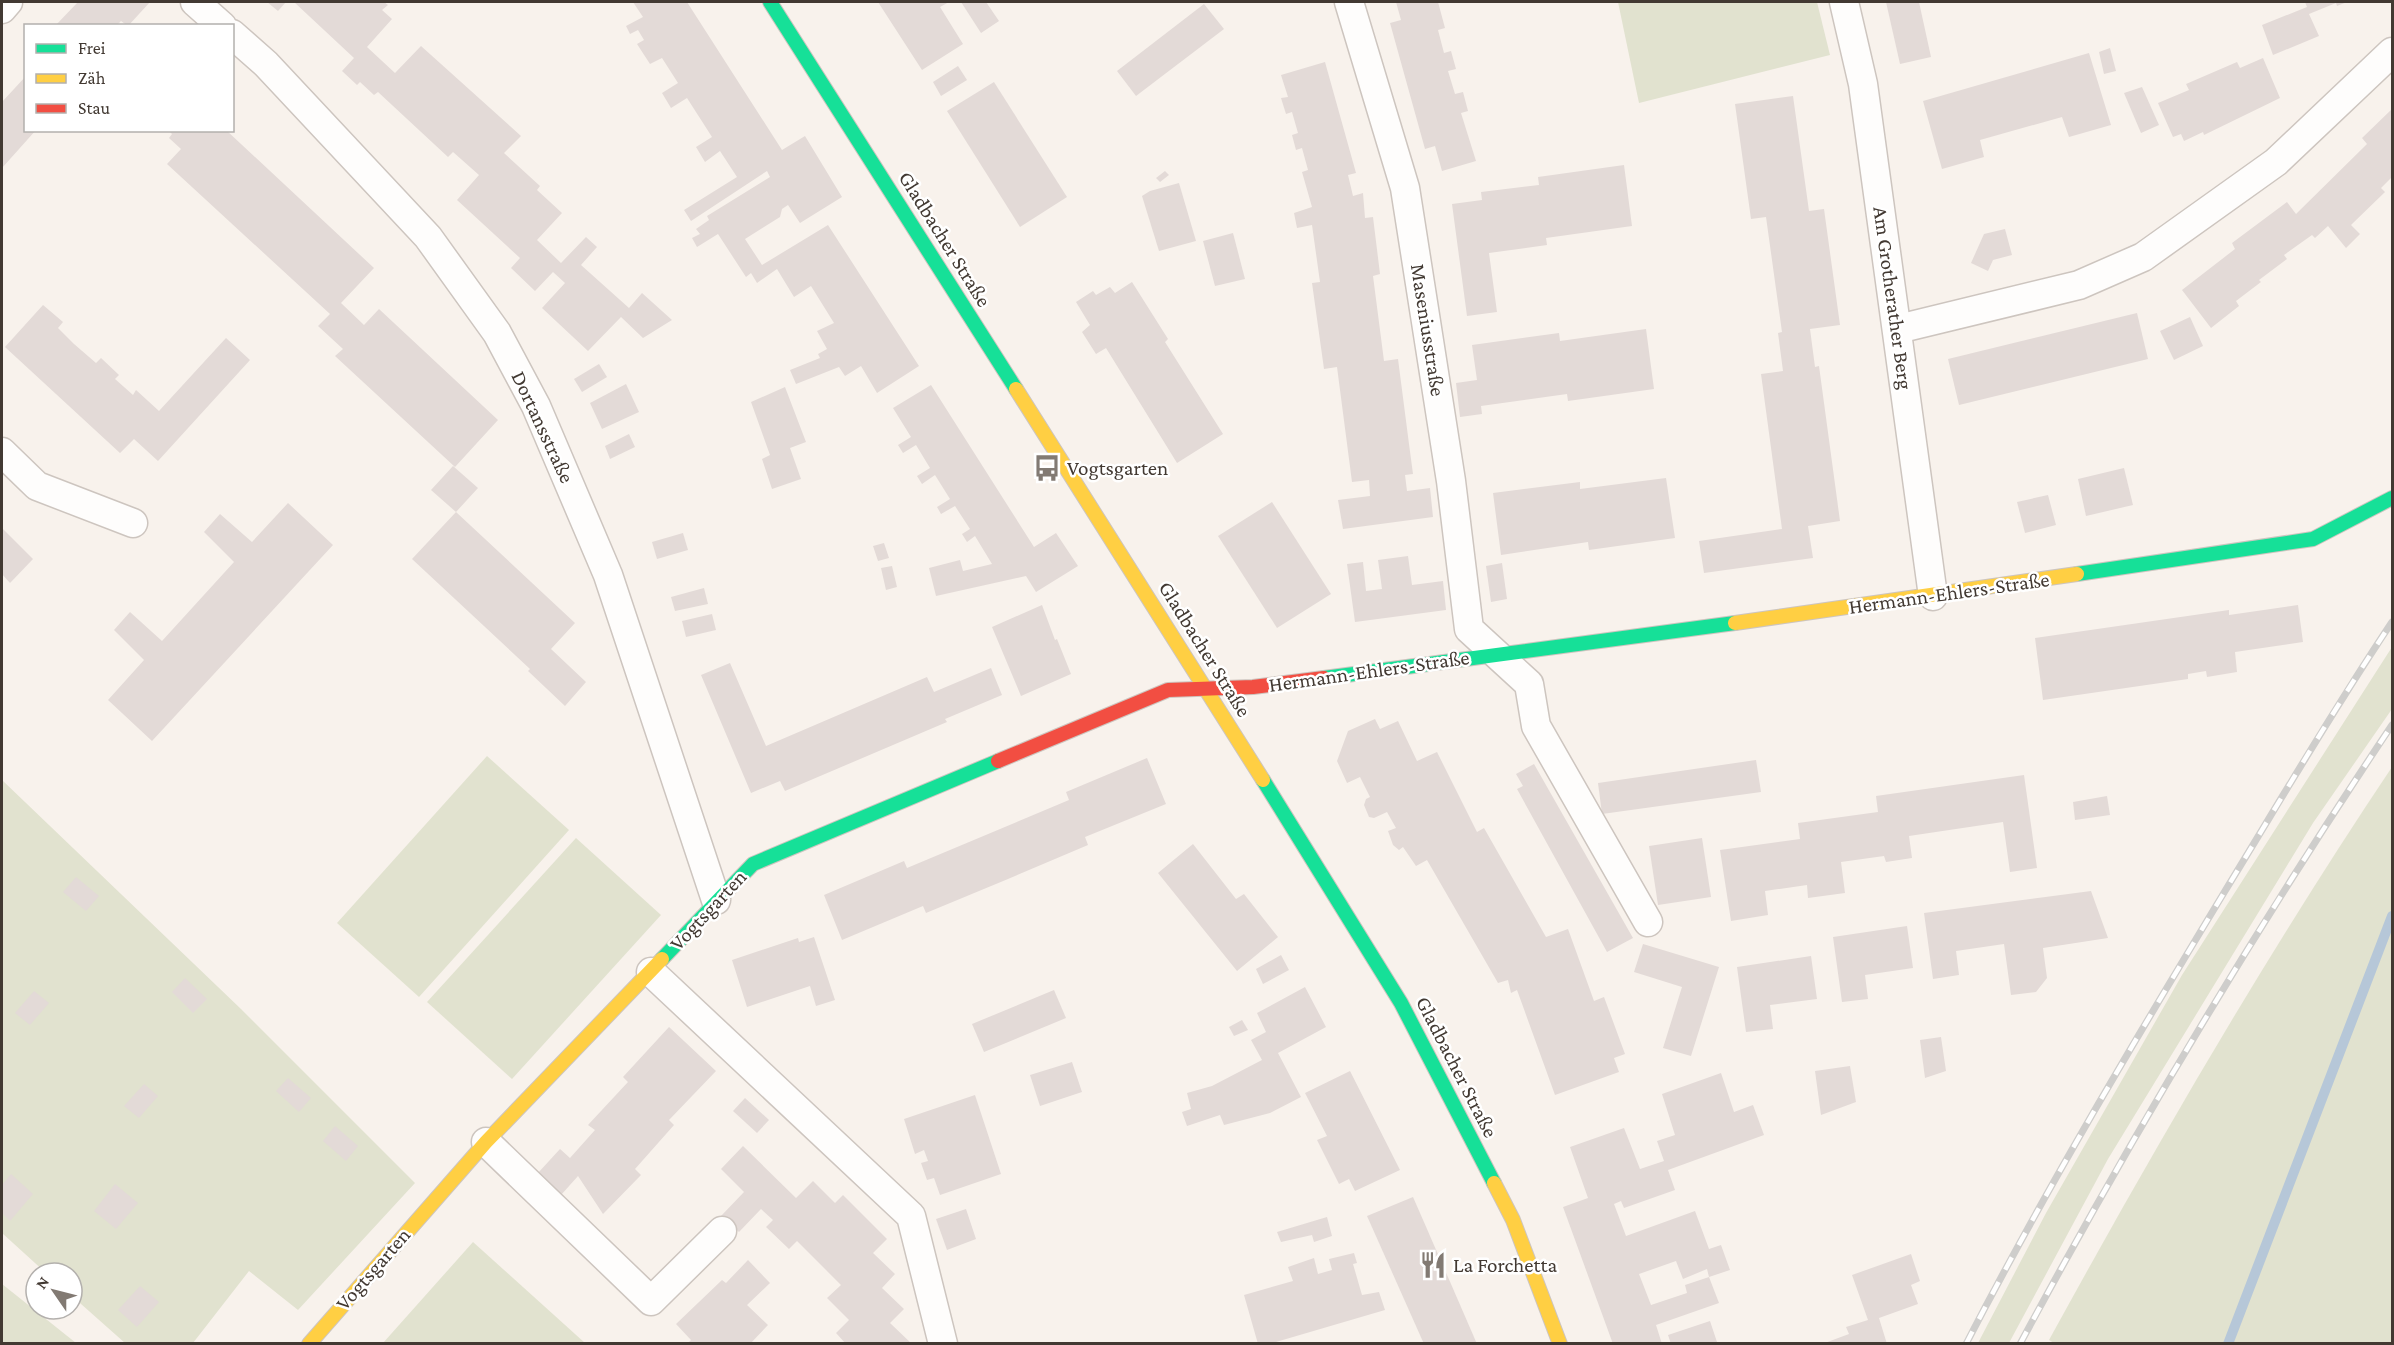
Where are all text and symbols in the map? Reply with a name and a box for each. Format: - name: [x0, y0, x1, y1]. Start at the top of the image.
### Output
- legend: [24, 24, 234, 132]
- text: Frei: [78, 38, 106, 58]
- text: Zäh: [78, 68, 106, 88]
- text: Stau: [78, 98, 111, 118]
- street label: Gladbacher Straße: [894, 167, 996, 311]
- street label: Am Grotherather Berg: [1868, 205, 1918, 391]
- street label: Maseniusstraße: [1406, 262, 1450, 398]
- street label: Dortansstraße: [507, 367, 579, 487]
- bus stop icon: Vogtsgarten: [1032, 453, 1062, 483]
- place label: Vogtsgarten: [1067, 456, 1168, 480]
- street label: Hermann-Ehlers-Straße: [1847, 567, 2051, 619]
- street label: Gladbacher Straße: [1154, 577, 1256, 721]
- street label: Hermann-Ehlers-Straße: [1267, 645, 1471, 697]
- street label: Vogtsgarten: [665, 865, 751, 955]
- street label: Gladbacher Straße: [1411, 992, 1503, 1142]
- street label: Vogtsgarten: [331, 1223, 415, 1315]
- restaurant icon: La Forchetta: [1418, 1250, 1448, 1280]
- place label: La Forchetta: [1453, 1253, 1557, 1277]
- north arrow: [24, 1261, 84, 1321]
- text: N: [32, 1273, 52, 1292]

